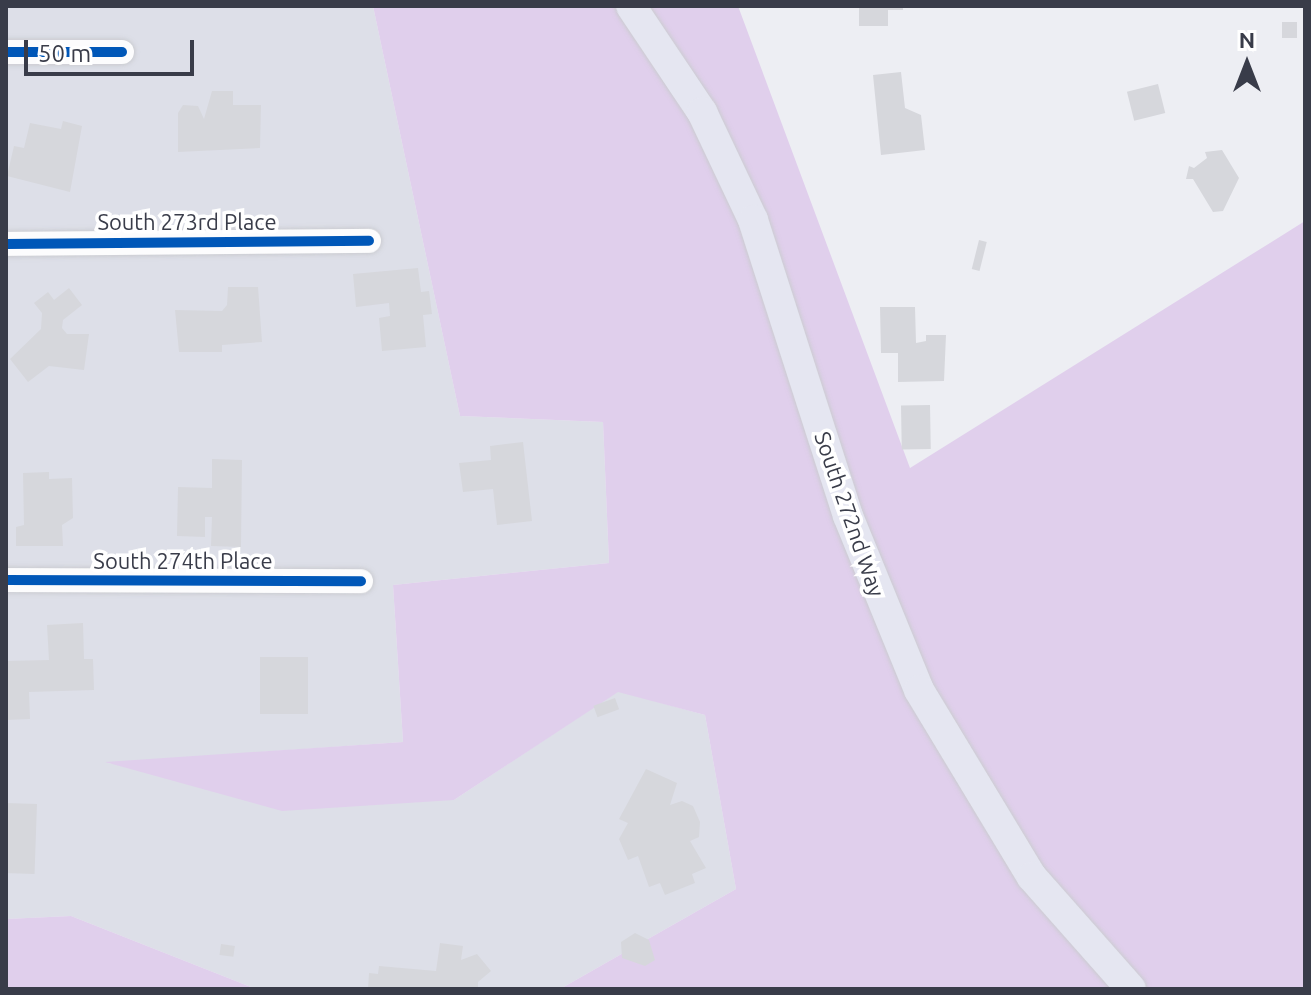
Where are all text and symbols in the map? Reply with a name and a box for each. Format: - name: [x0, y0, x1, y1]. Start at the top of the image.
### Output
- scale bar: [28, 24, 198, 74]
- north arrow: [1207, 24, 1287, 104]
- text: N: [1239, 27, 1255, 52]
- text: 50 m: [38, 40, 91, 67]
- street label: South 273rd Place: [97, 209, 277, 235]
- street label: South 272nd Way: [809, 428, 891, 600]
- street label: South 274th Place: [93, 548, 273, 574]

